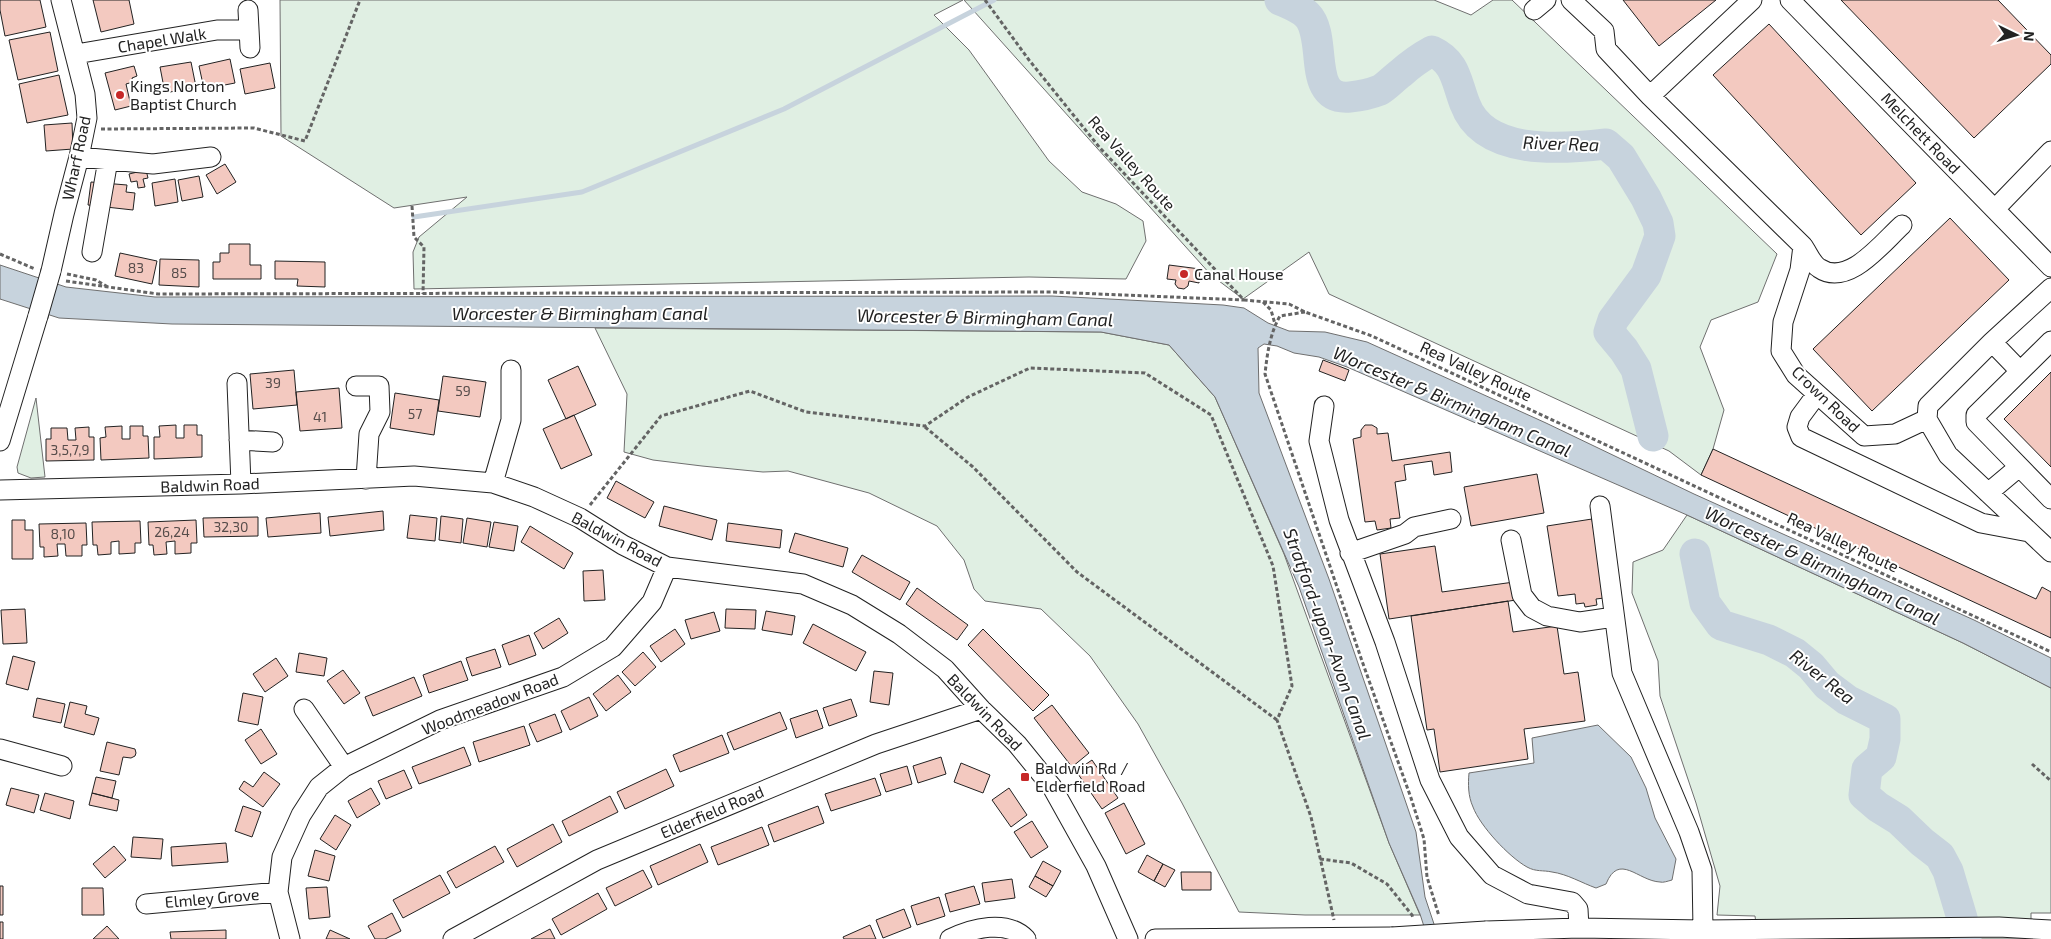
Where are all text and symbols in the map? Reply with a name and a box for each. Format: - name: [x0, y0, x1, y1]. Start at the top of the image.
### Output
- north arrow: [1991, 10, 2041, 60]
- street label: Chapel Walk: [116, 23, 208, 56]
- text: N: [2021, 30, 2038, 42]
- place label: Kings Norton Baptist Church: [130, 76, 237, 113]
- street label: Melchett Road: [1878, 88, 1965, 177]
- marker: Kings Norton Baptist Church: [114, 89, 126, 101]
- street label: Rea Valley Route: [1085, 111, 1180, 214]
- street label: Wharf Road: [57, 114, 94, 202]
- water label: River Rea: [1522, 131, 1600, 155]
- house number: 83: [128, 259, 144, 276]
- house number: 85: [171, 264, 187, 281]
- place label: Canal House: [1194, 264, 1284, 283]
- marker: Canal House: [1178, 268, 1190, 280]
- water label: Worcester & Birmingham Canal: [452, 302, 708, 324]
- water label: Worcester & Birmingham Canal: [857, 304, 1113, 330]
- street label: Rea Valley Route: [1417, 336, 1535, 405]
- water label: Worcester & Birmingham Canal: [1330, 341, 1575, 461]
- street label: Crown Road: [1788, 361, 1864, 436]
- house number: 39: [265, 374, 281, 391]
- house number: 59: [455, 382, 471, 399]
- house number: 57: [408, 405, 422, 422]
- house number: 41: [313, 408, 327, 425]
- house number: 3,5,7,9: [51, 441, 89, 458]
- street label: Baldwin Road: [160, 473, 260, 496]
- water label: Worcester & Birmingham Canal: [1702, 501, 1943, 629]
- street label: Baldwin Road: [569, 507, 666, 570]
- street label: Rea Valley Route: [1784, 507, 1902, 576]
- house number: 32,30: [213, 518, 249, 535]
- house number: 26,24: [154, 523, 190, 540]
- house number: 8,10: [50, 525, 76, 542]
- water label: Stratford-upon-Avon Canal: [1279, 525, 1377, 743]
- water label: River Rea: [1786, 644, 1860, 708]
- street label: Woodmeadow Road: [419, 669, 561, 738]
- street label: Baldwin Road: [944, 669, 1027, 754]
- place label: Baldwin Rd / Elderfield Road: [1035, 758, 1146, 795]
- marker: Baldwin Rd / Elderfield Road: [1019, 771, 1031, 783]
- street label: Elderfield Road: [657, 781, 766, 842]
- street label: Elmley Grove: [164, 884, 260, 911]

